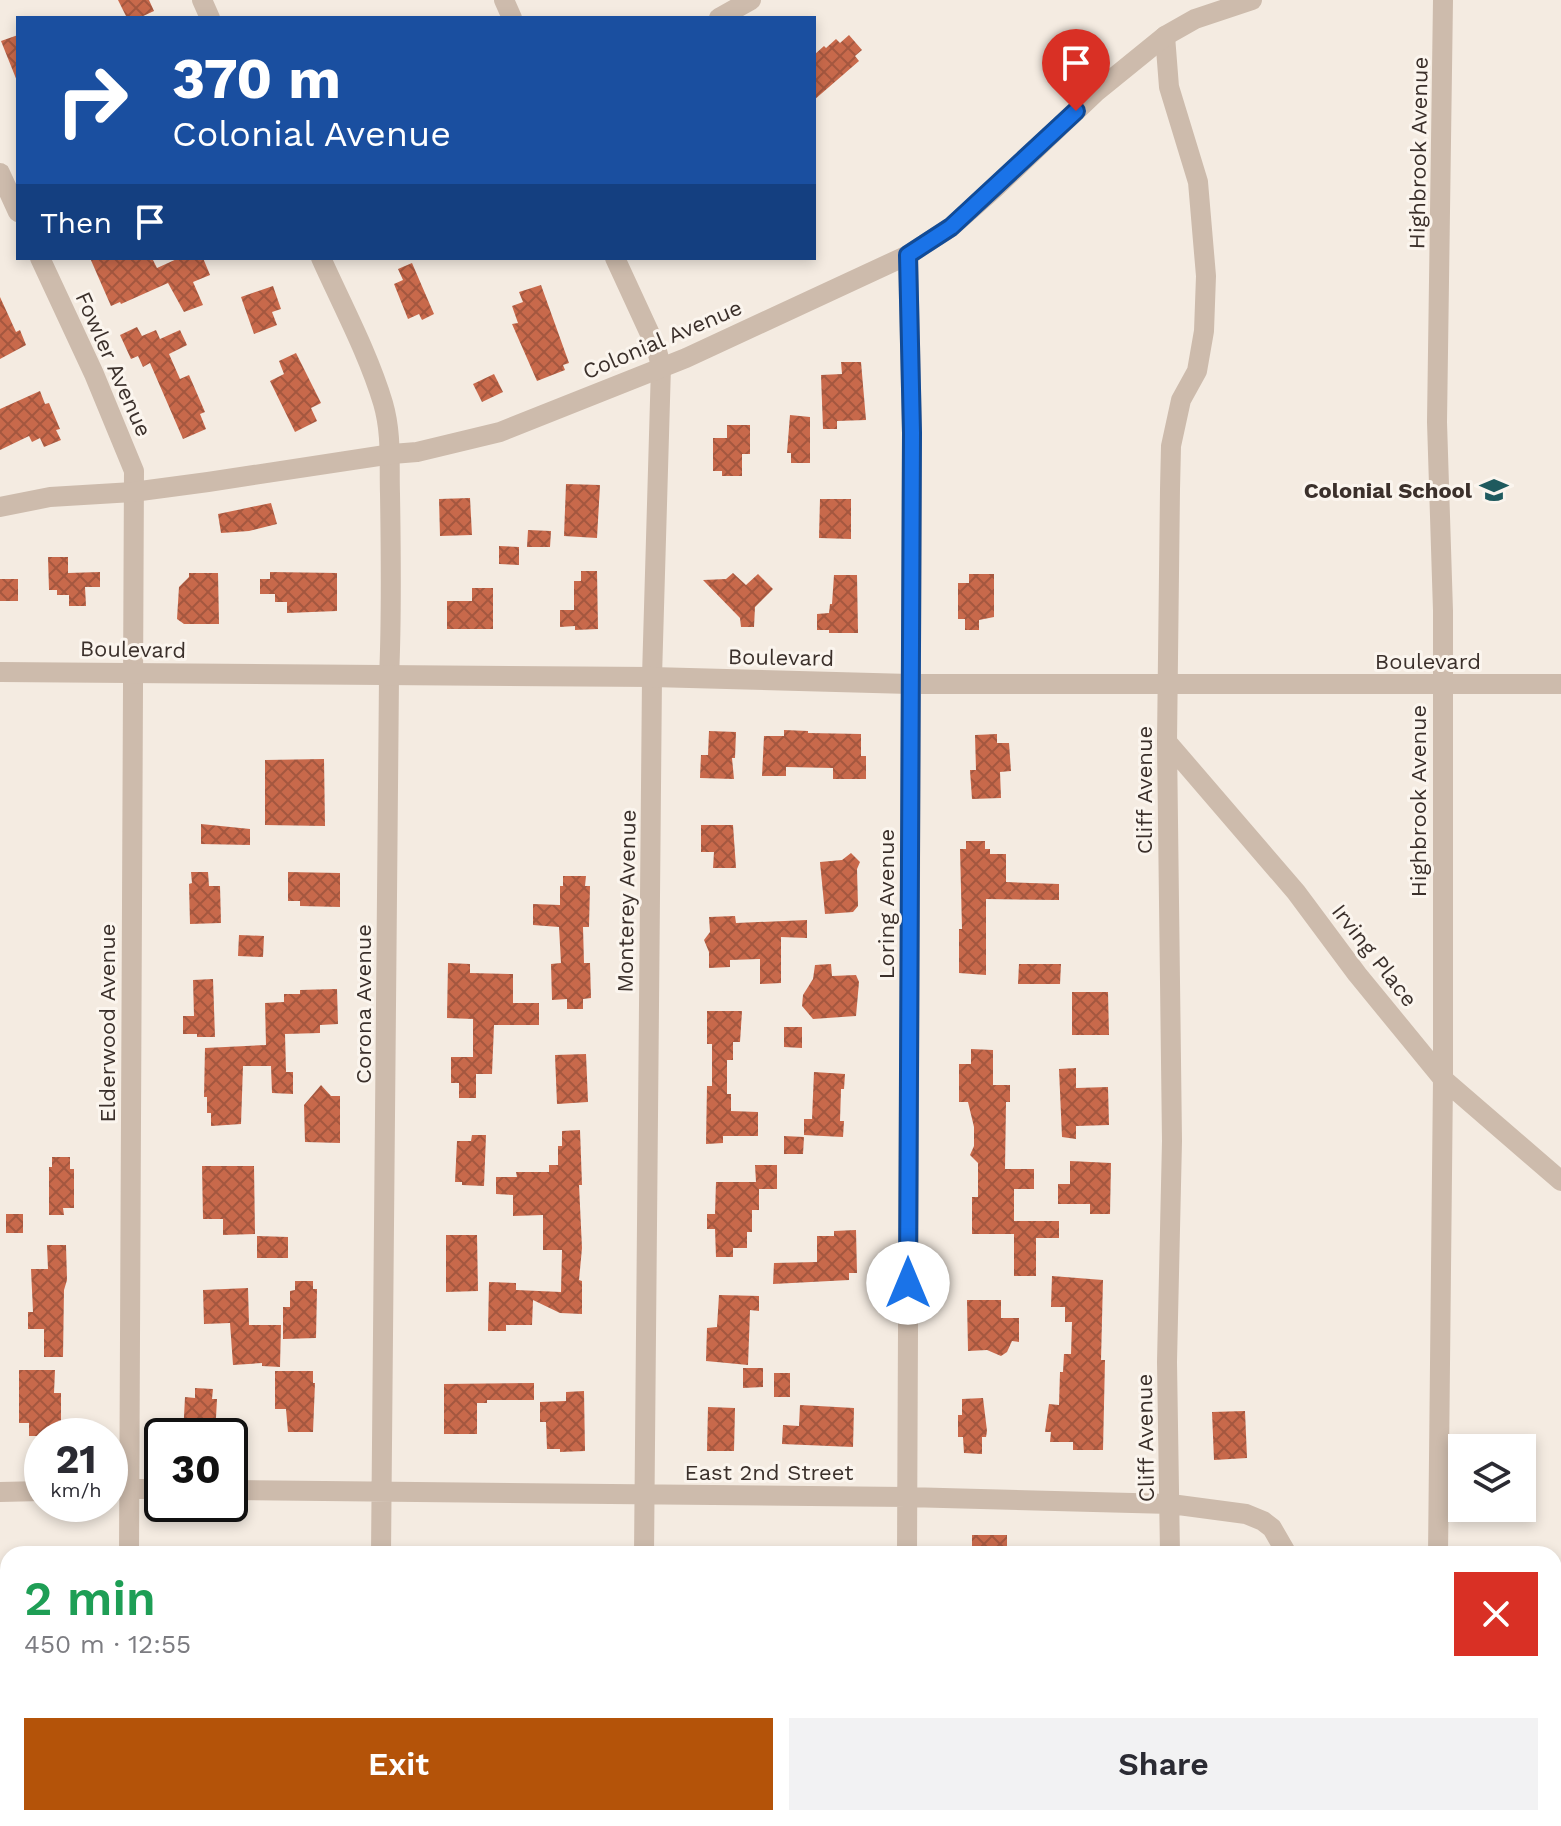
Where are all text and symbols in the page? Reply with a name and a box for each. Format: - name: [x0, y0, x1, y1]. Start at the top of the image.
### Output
- pin: [1042, 29, 1110, 111]
- icon: arrive: [1054, 41, 1098, 85]
- text: 370 m: [172, 46, 341, 112]
- icon: right: [40, 48, 144, 152]
- street label: Highbrook Avenue: [1404, 57, 1433, 250]
- text: Colonial Avenue: [172, 113, 451, 155]
- icon: arrive: [128, 200, 172, 244]
- text: Then: [40, 205, 112, 240]
- street label: Fowler Avenue: [70, 288, 157, 440]
- street label: Colonial Avenue: [579, 295, 746, 384]
- school or university icon: Colonial School: [1479, 475, 1509, 505]
- place label: Colonial School: [1304, 478, 1473, 503]
- street label: Boulevard: [80, 636, 186, 663]
- street label: Boulevard: [728, 644, 834, 671]
- street label: Boulevard: [1375, 649, 1481, 674]
- street label: Highbrook Avenue: [1406, 705, 1431, 897]
- street label: Cliff Avenue: [1132, 726, 1157, 854]
- street label: Monterey Avenue: [612, 809, 641, 993]
- street label: Loring Avenue: [874, 829, 899, 979]
- street label: Irving Place: [1327, 899, 1422, 1012]
- street label: Elderwood Avenue: [95, 924, 120, 1122]
- street label: Corona Avenue: [351, 924, 376, 1084]
- position arrow: [866, 1241, 950, 1325]
- street label: Cliff Avenue: [1132, 1374, 1159, 1502]
- speed limit sign: 30: [144, 1418, 248, 1522]
- map controls: [1448, 1434, 1536, 1522]
- button: layers: [1448, 1434, 1536, 1522]
- text: 21: [55, 1436, 97, 1483]
- street label: East 2nd Street: [685, 1460, 853, 1485]
- text: km/h: [50, 1478, 102, 1502]
- text: 2 min: [24, 1570, 156, 1627]
- button: close: [1454, 1572, 1538, 1656]
- text: 450 m · 12:55: [24, 1629, 191, 1659]
- button: Exit: [24, 1718, 773, 1810]
- button: Share: [789, 1718, 1538, 1810]

